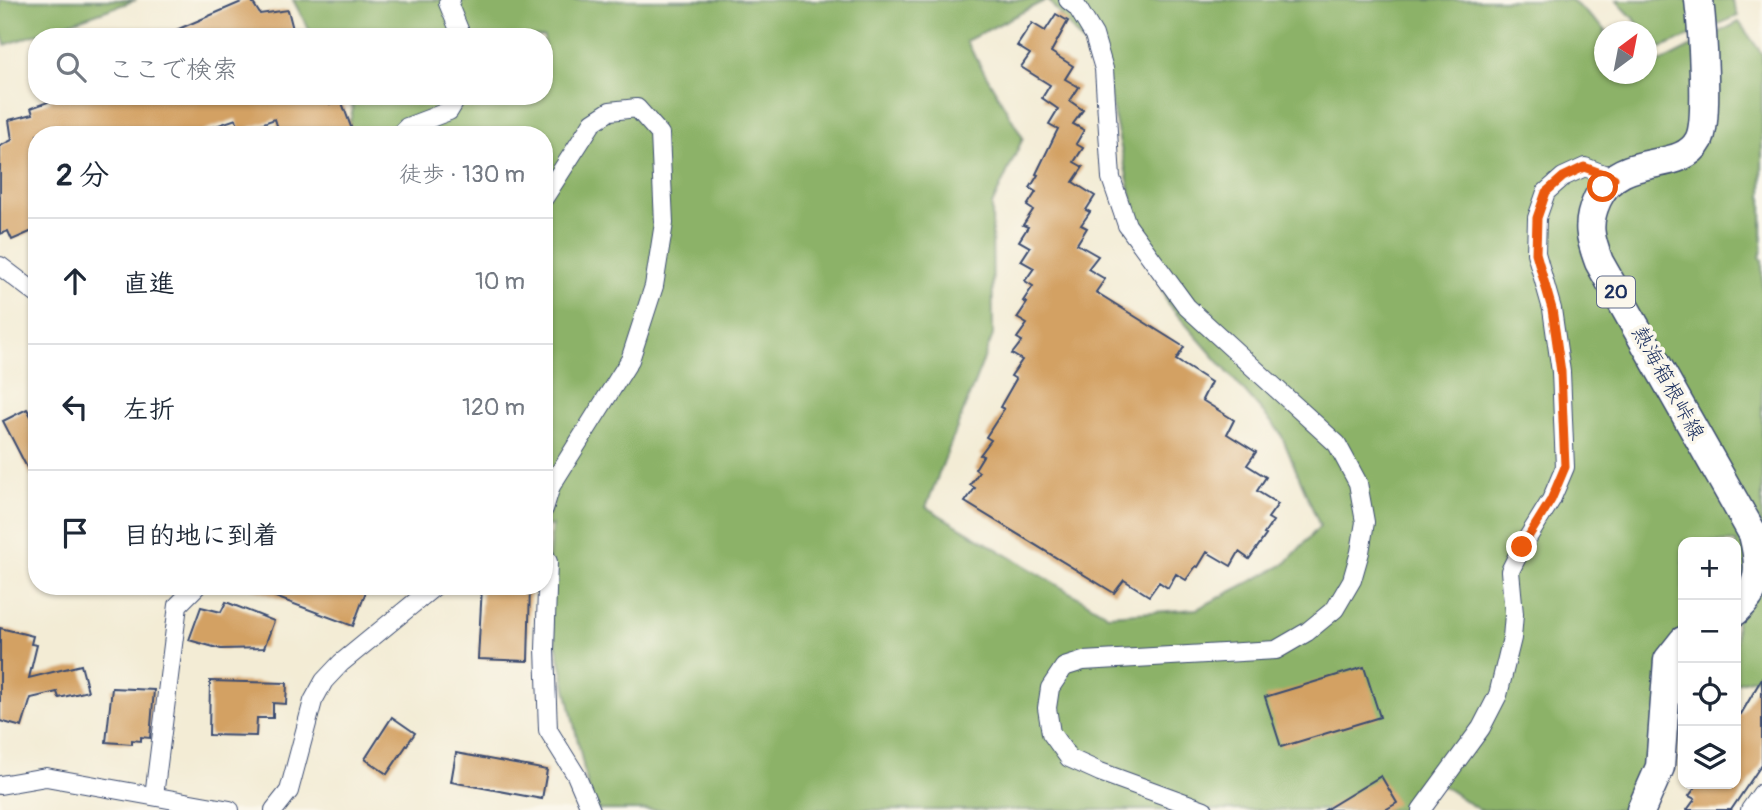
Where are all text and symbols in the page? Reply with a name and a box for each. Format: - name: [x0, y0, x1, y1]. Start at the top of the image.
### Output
- north arrow: [1594, 21, 1657, 84]
- search box: [28, 28, 553, 105]
- icon: search: [52, 48, 90, 86]
- text: ここで検索: [108, 54, 238, 86]
- text: 2 分: [56, 157, 109, 194]
- text: 徒歩 · 130 m: [399, 160, 525, 189]
- route start: [1587, 171, 1618, 202]
- icon: ahead: [56, 262, 94, 300]
- text: 10 m: [475, 267, 525, 296]
- text: 直進: [123, 268, 175, 300]
- road number: 20: [1597, 276, 1635, 308]
- street label: 熱海箱根峠線: [1626, 321, 1710, 445]
- icon: left: [56, 388, 94, 426]
- text: 120 m: [462, 393, 525, 422]
- text: 左折: [123, 394, 175, 426]
- icon: arrive: [56, 514, 94, 552]
- text: 目的地に到着: [123, 520, 279, 552]
- route end: [1506, 531, 1537, 562]
- map controls: [1678, 537, 1741, 789]
- button: +: [1678, 537, 1741, 600]
- button: −: [1678, 600, 1741, 663]
- button: locate: [1678, 663, 1741, 726]
- button: layers: [1678, 726, 1741, 789]

